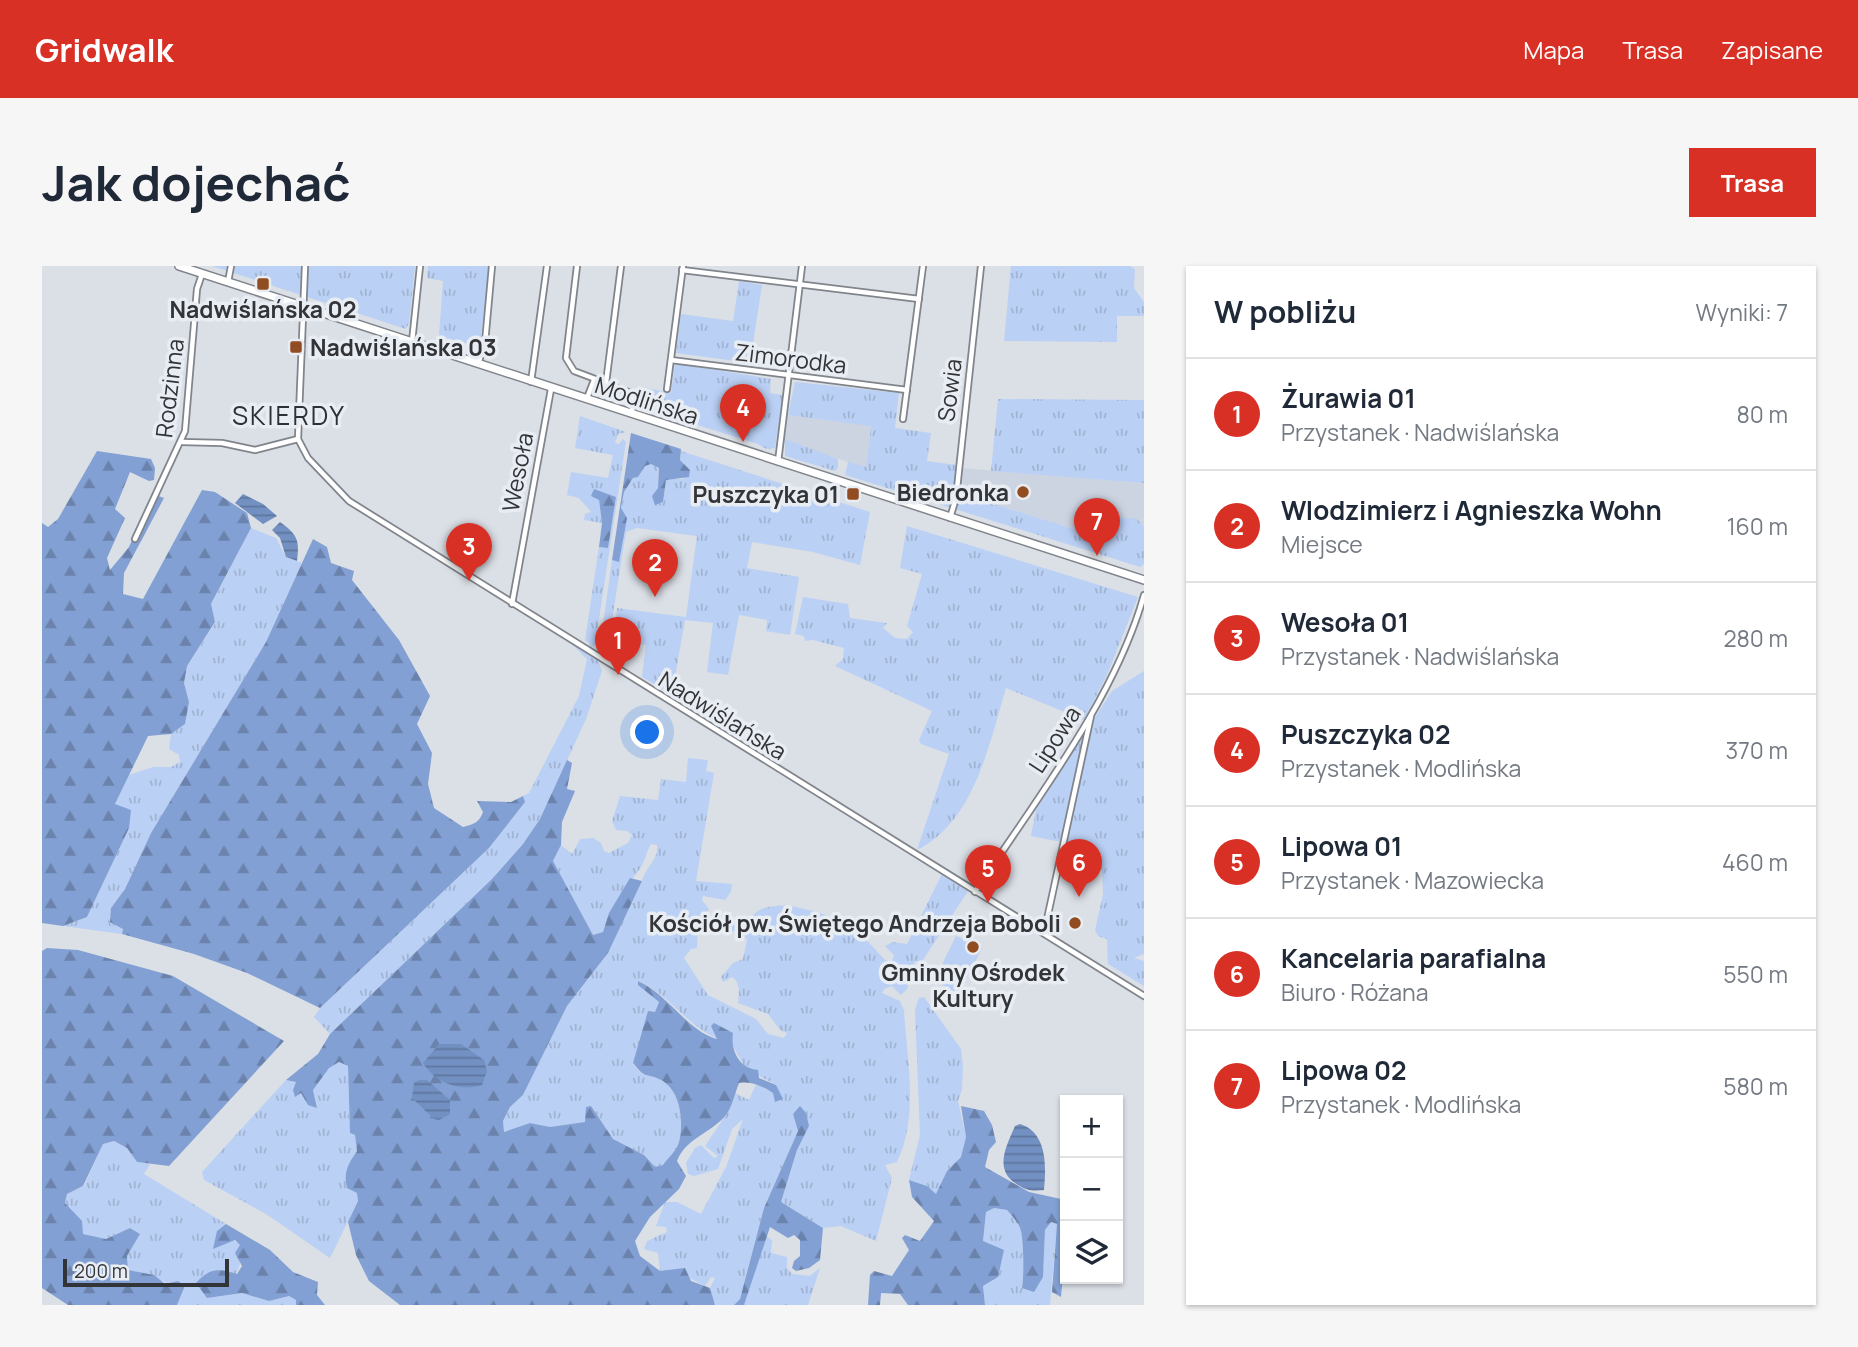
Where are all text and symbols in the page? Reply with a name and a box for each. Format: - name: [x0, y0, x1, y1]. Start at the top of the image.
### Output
- text: Gridwalk: [35, 27, 173, 72]
- text: Mapa: [1523, 33, 1584, 66]
- text: Trasa: [1622, 33, 1683, 66]
- text: Zapisane: [1721, 33, 1823, 66]
- button: Trasa: [1689, 148, 1816, 217]
- text: Jak dojechać: [42, 149, 350, 216]
- marker: Nadwiślańska 02: [255, 276, 271, 292]
- text: W pobliżu: [1214, 291, 1356, 332]
- place label: Nadwiślańska 02: [170, 293, 356, 325]
- text: Wyniki: 7: [1696, 296, 1788, 328]
- place label: Nadwiślańska 03: [310, 331, 497, 363]
- street label: Zimorodka: [733, 335, 849, 381]
- street label: Rodzinna: [147, 337, 191, 439]
- marker: Nadwiślańska 03: [288, 339, 304, 355]
- street label: Sowia: [929, 357, 969, 423]
- street label: Modlińska: [591, 368, 703, 432]
- text: Żurawia 01: [1281, 380, 1416, 416]
- pin: 4: [720, 384, 766, 442]
- district label: SKIERDY: [232, 397, 346, 433]
- text: 1: [1232, 398, 1242, 430]
- text: 80 m: [1737, 398, 1788, 430]
- text: Przystanek · Nadwiślańska: [1281, 416, 1559, 448]
- street label: Wesoła: [494, 430, 540, 514]
- place label: Biedronka: [897, 476, 1009, 508]
- place label: Puszczyka 01: [693, 478, 839, 510]
- marker: Biedronka: [1015, 484, 1031, 500]
- marker: Puszczyka 01: [845, 486, 861, 502]
- text: Wlodzimierz i Agnieszka Wohn: [1281, 492, 1662, 528]
- pin: 7: [1074, 498, 1120, 556]
- text: 2: [1230, 510, 1244, 542]
- text: 160 m: [1727, 510, 1788, 542]
- pin: 3: [446, 523, 492, 581]
- text: Miejsce: [1281, 528, 1363, 560]
- pin: 2: [632, 539, 678, 597]
- text: Wesoła 01: [1281, 604, 1409, 640]
- pin: 1: [595, 617, 641, 675]
- text: 3: [1230, 622, 1244, 654]
- text: 280 m: [1723, 622, 1788, 654]
- text: Przystanek · Nadwiślańska: [1281, 640, 1559, 672]
- street label: Nadwiślańska: [653, 663, 793, 767]
- street label: Lipowa: [1021, 699, 1087, 779]
- your location: [630, 715, 664, 749]
- text: Puszczyka 02: [1281, 716, 1451, 752]
- text: 4: [1230, 734, 1244, 766]
- text: 370 m: [1726, 734, 1788, 766]
- text: Przystanek · Modlińska: [1281, 752, 1521, 784]
- text: Lipowa 01: [1281, 828, 1403, 864]
- pin: 6: [1056, 839, 1102, 897]
- pin: 5: [965, 845, 1011, 903]
- text: 5: [1230, 846, 1244, 878]
- text: 460 m: [1722, 846, 1788, 878]
- text: Przystanek · Mazowiecka: [1281, 864, 1544, 896]
- place label: Kościół pw. Świętego Andrzeja Boboli: [649, 907, 1061, 939]
- marker: Kościół pw. Świętego Andrzeja Boboli: [1067, 915, 1083, 931]
- marker: Gminny Ośrodek Kultury: [965, 939, 981, 955]
- text: Kancelaria parafialna: [1281, 940, 1546, 976]
- place label: Gminny Ośrodek Kultury: [881, 956, 1065, 1014]
- text: 6: [1230, 958, 1244, 990]
- text: 550 m: [1723, 958, 1788, 990]
- text: Biuro · Różana: [1281, 976, 1429, 1008]
- text: Lipowa 02: [1281, 1052, 1407, 1088]
- text: 7: [1231, 1070, 1243, 1102]
- text: 580 m: [1723, 1070, 1788, 1102]
- text: Przystanek · Modlińska: [1281, 1088, 1521, 1120]
- map controls: [1060, 1095, 1123, 1284]
- button: +: [1060, 1095, 1123, 1158]
- button: −: [1060, 1158, 1123, 1221]
- button: layers: [1060, 1221, 1123, 1284]
- scale bar: [63, 1256, 229, 1288]
- text: 200 m: [74, 1258, 128, 1284]

